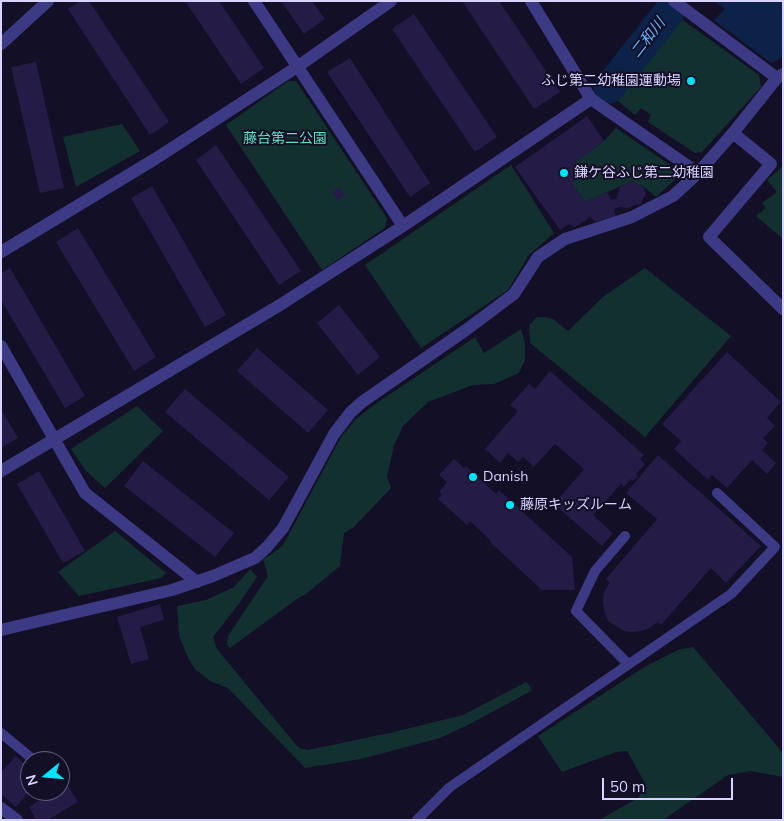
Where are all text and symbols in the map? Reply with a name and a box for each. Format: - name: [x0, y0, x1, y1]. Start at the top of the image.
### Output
- water label: 二和川: [627, 15, 669, 61]
- place label: ふじ第二幼稚園運動場: [541, 73, 681, 89]
- marker: ふじ第二幼稚園運動場: [685, 75, 697, 87]
- park label: 藤台第二公園: [243, 131, 327, 147]
- place label: 鎌ケ谷ふじ第二幼稚園: [574, 165, 714, 181]
- marker: 鎌ケ谷ふじ第二幼稚園: [558, 167, 570, 179]
- place label: Danish: [483, 469, 529, 485]
- marker: Danish: [467, 471, 479, 483]
- place label: 藤原キッズルーム: [520, 497, 632, 513]
- marker: 藤原キッズルーム: [504, 499, 516, 511]
- north arrow: [20, 751, 70, 801]
- scale bar: [604, 768, 735, 800]
- text: N: [21, 772, 42, 788]
- text: 50 m: [610, 777, 645, 796]

